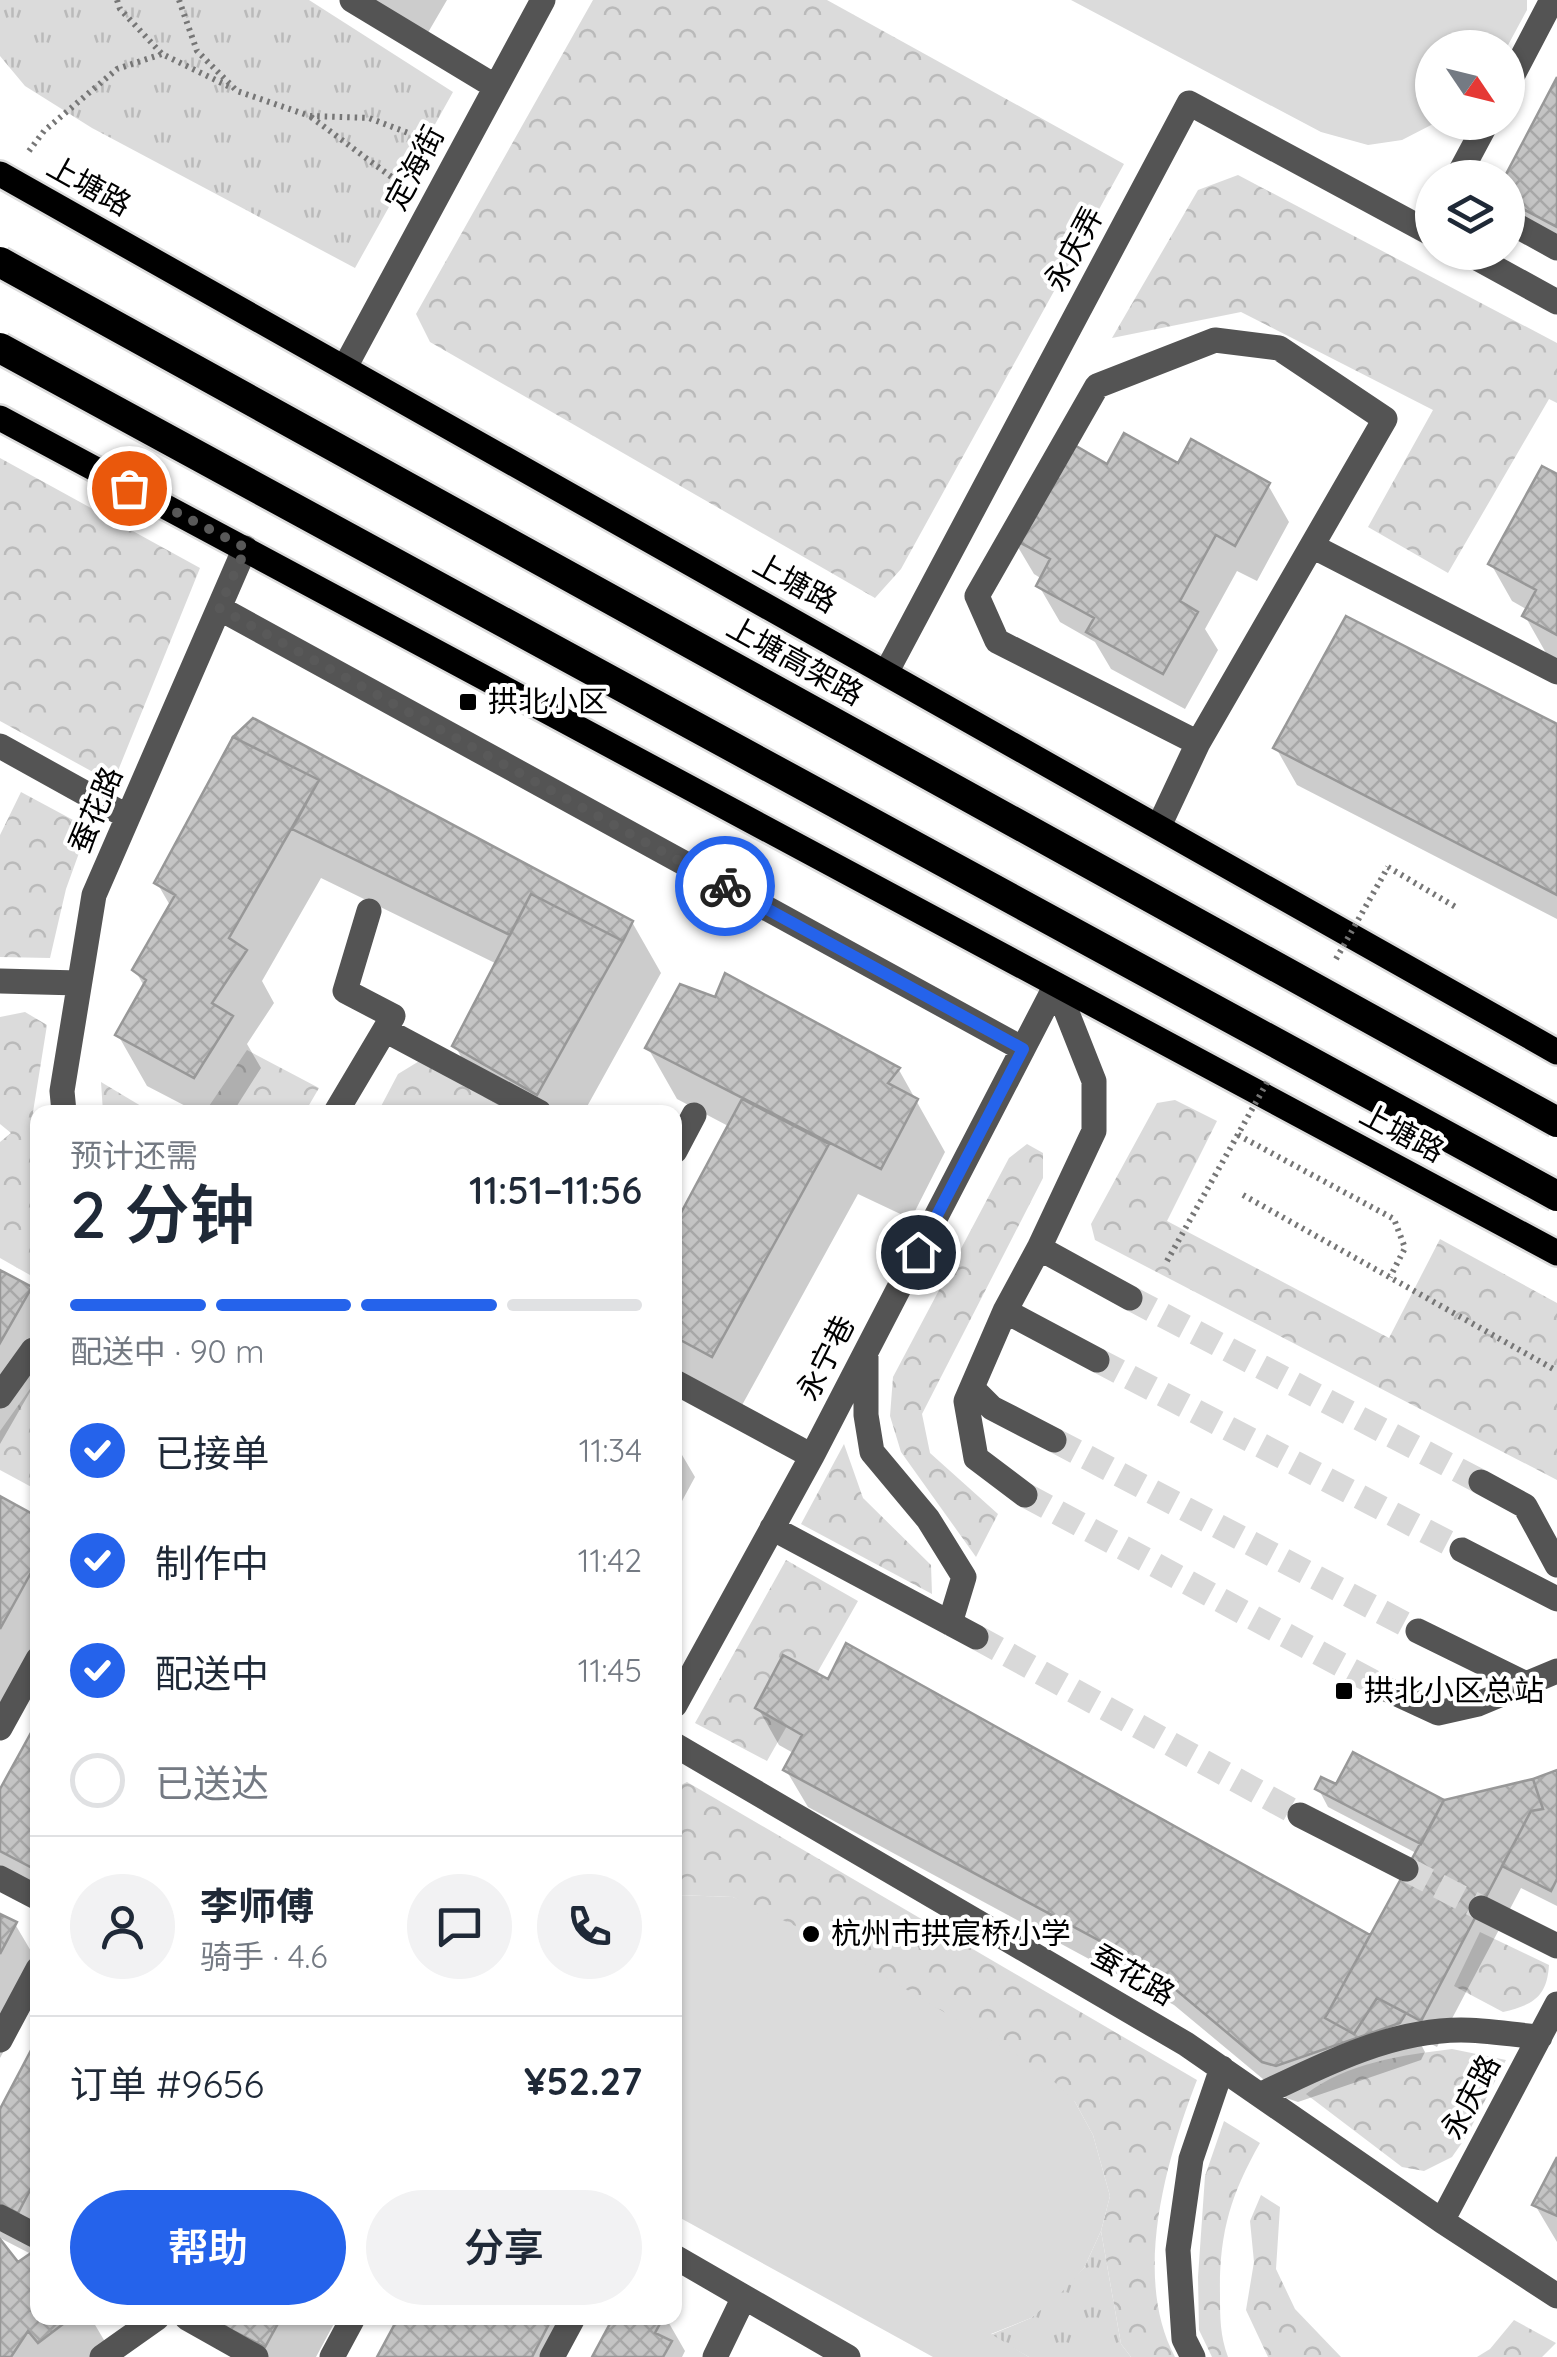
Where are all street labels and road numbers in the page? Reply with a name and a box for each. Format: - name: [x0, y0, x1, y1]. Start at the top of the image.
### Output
- street label: 定海街: [376, 119, 452, 216]
- street label: 上塘路: [41, 147, 138, 224]
- street label: 永庆弄: [1035, 200, 1111, 297]
- street label: 上塘路: [747, 544, 844, 621]
- street label: 上塘高架路: [721, 607, 870, 713]
- street label: 蚕花路: [60, 761, 130, 858]
- street label: 上塘路: [1354, 1094, 1451, 1170]
- street label: 永宁巷: [788, 1309, 862, 1406]
- street label: 蚕花路: [1085, 1935, 1182, 2013]
- street label: 永庆路: [1432, 2048, 1508, 2145]

